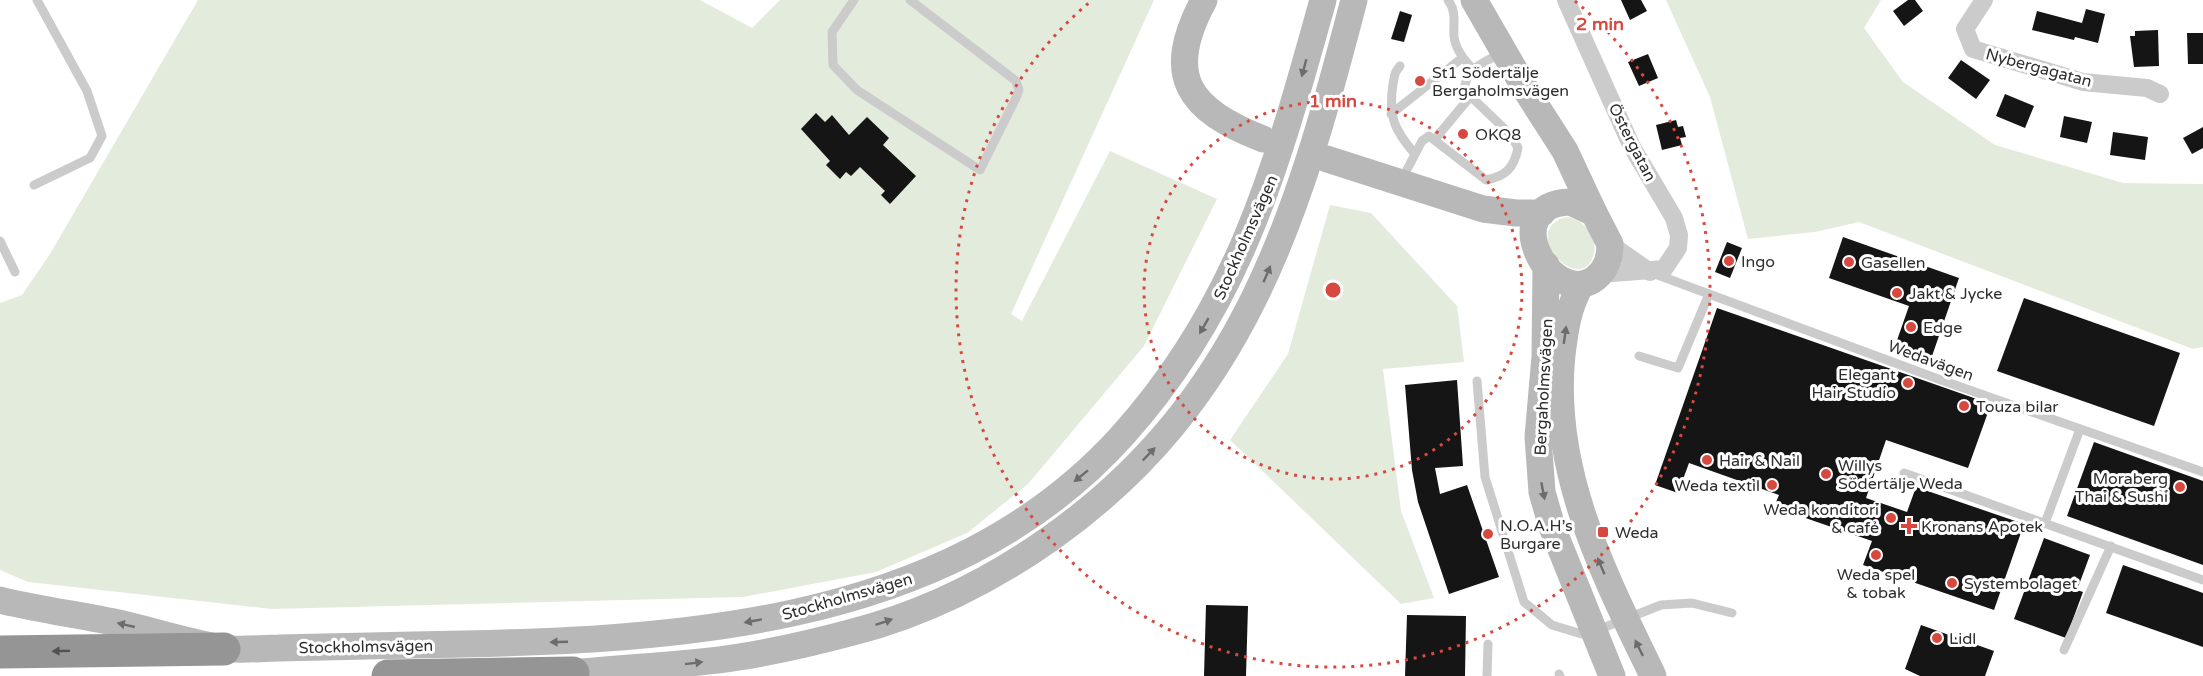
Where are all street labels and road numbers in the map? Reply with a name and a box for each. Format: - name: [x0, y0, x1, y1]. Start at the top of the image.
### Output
- street label: Nybergagatan: [1983, 44, 2094, 92]
- street label: Östergatan: [1604, 100, 1660, 185]
- street label: Stockholmsvägen: [1209, 172, 1282, 303]
- street label: Bergaholmsvägen: [1530, 318, 1558, 456]
- street label: Wedavägen: [1885, 336, 1976, 386]
- street label: Stockholmsvägen: [780, 569, 915, 625]
- street label: Stockholmsvägen: [299, 636, 433, 658]

